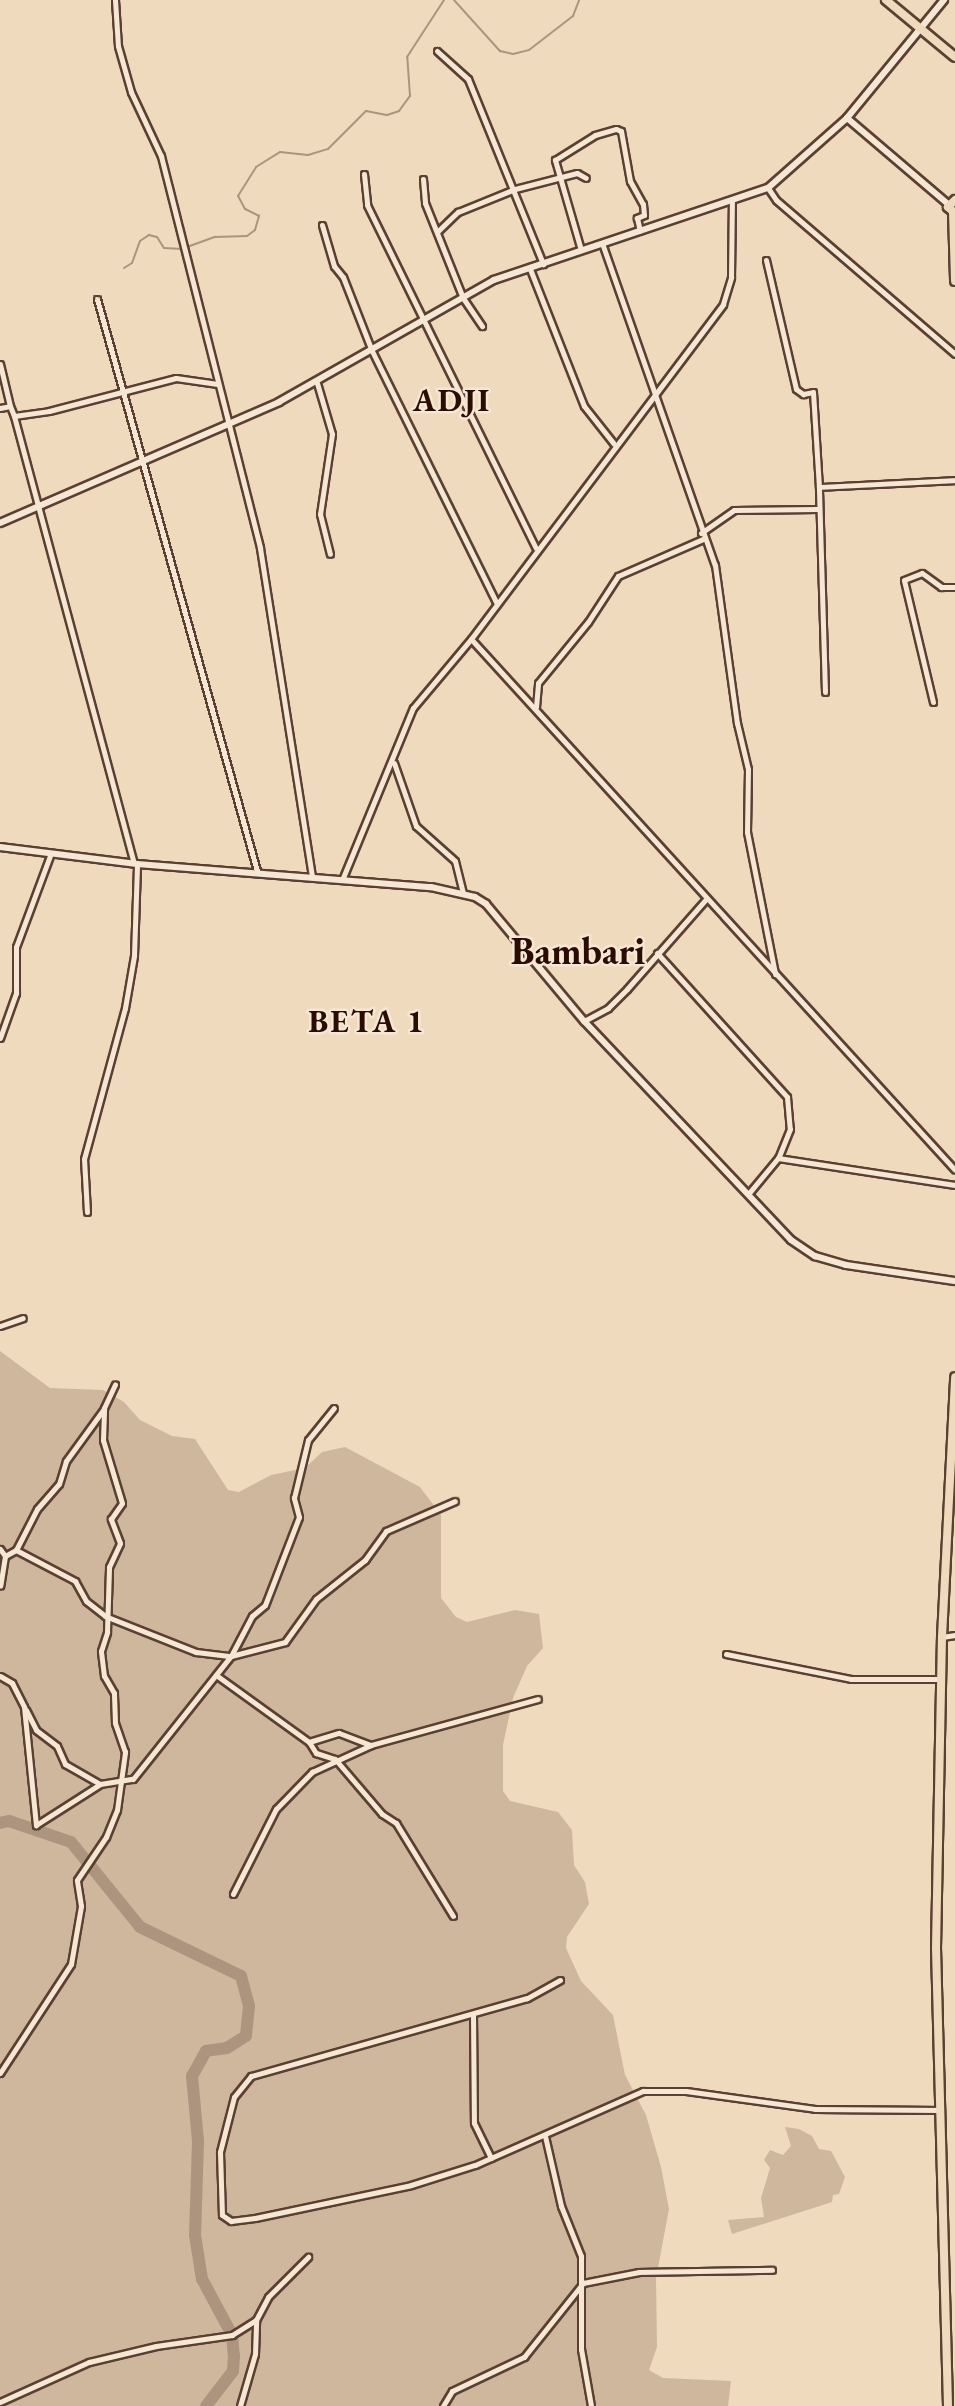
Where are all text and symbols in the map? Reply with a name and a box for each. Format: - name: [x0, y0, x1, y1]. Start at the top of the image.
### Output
- district label: ADJI: [413, 381, 491, 419]
- district label: Bambari: [511, 928, 645, 974]
- district label: BETA 1: [309, 1002, 425, 1040]

